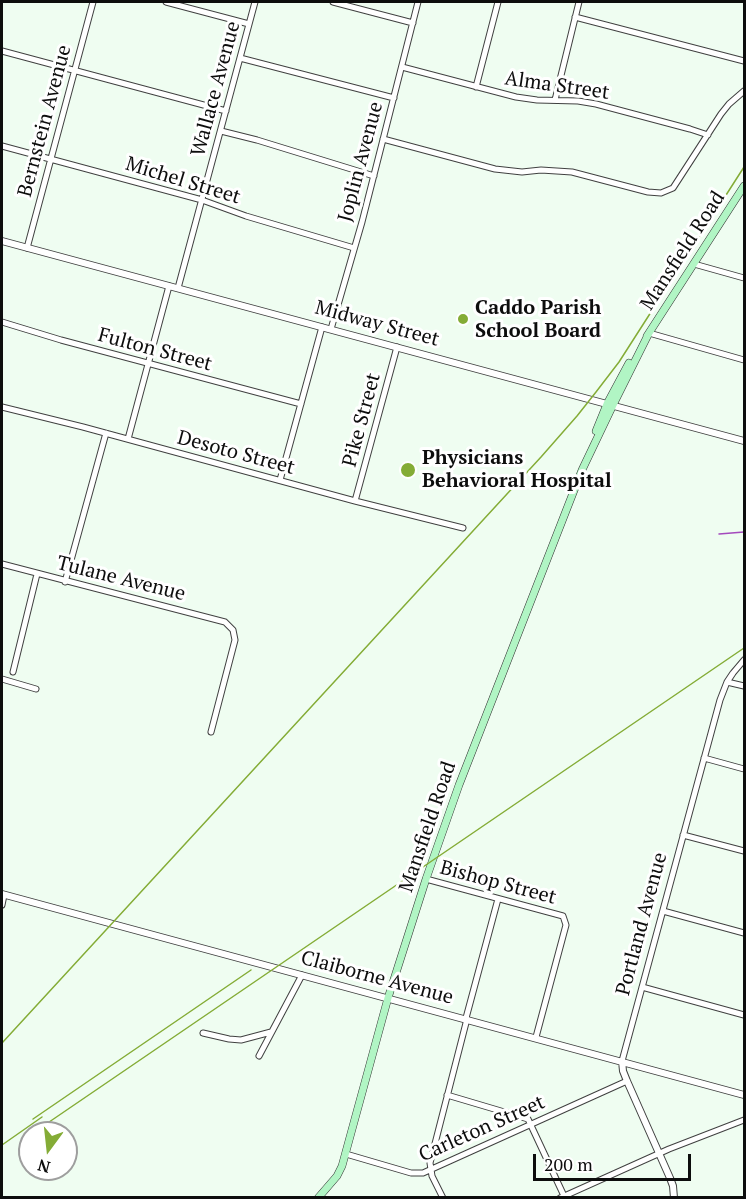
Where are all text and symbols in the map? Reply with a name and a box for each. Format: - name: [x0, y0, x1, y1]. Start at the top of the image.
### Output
- street label: Wallace Avenue: [186, 19, 246, 159]
- street label: Bernstein Avenue: [13, 42, 77, 200]
- street label: Alma Street: [503, 67, 611, 105]
- street label: Joplin Avenue: [333, 99, 389, 225]
- street label: Michel Street: [123, 152, 243, 210]
- street label: Mansfield Road: [636, 187, 730, 315]
- street label: Midway Street: [312, 296, 442, 352]
- place label: Caddo Parish School Board: [475, 296, 601, 343]
- marker: Caddo Parish School Board: [456, 312, 470, 326]
- street label: Fulton Street: [95, 323, 215, 377]
- street label: Pike Street: [338, 370, 386, 470]
- street label: Desoto Street: [175, 426, 297, 480]
- place label: Physicians Behavioral Hospital: [422, 446, 612, 493]
- marker: Physicians Behavioral Hospital: [399, 461, 417, 479]
- street label: Tulane Avenue: [54, 551, 188, 607]
- street label: Mansfield Road: [394, 758, 462, 896]
- street label: Portland Avenue: [611, 850, 673, 998]
- street label: Bishop Street: [437, 856, 559, 910]
- street label: Claiborne Avenue: [298, 946, 456, 1010]
- street label: Carleton Street: [415, 1091, 549, 1167]
- north arrow: [18, 1121, 78, 1181]
- scale bar: [536, 1142, 694, 1180]
- text: 200 m: [544, 1152, 593, 1176]
- text: N: [35, 1154, 53, 1179]

